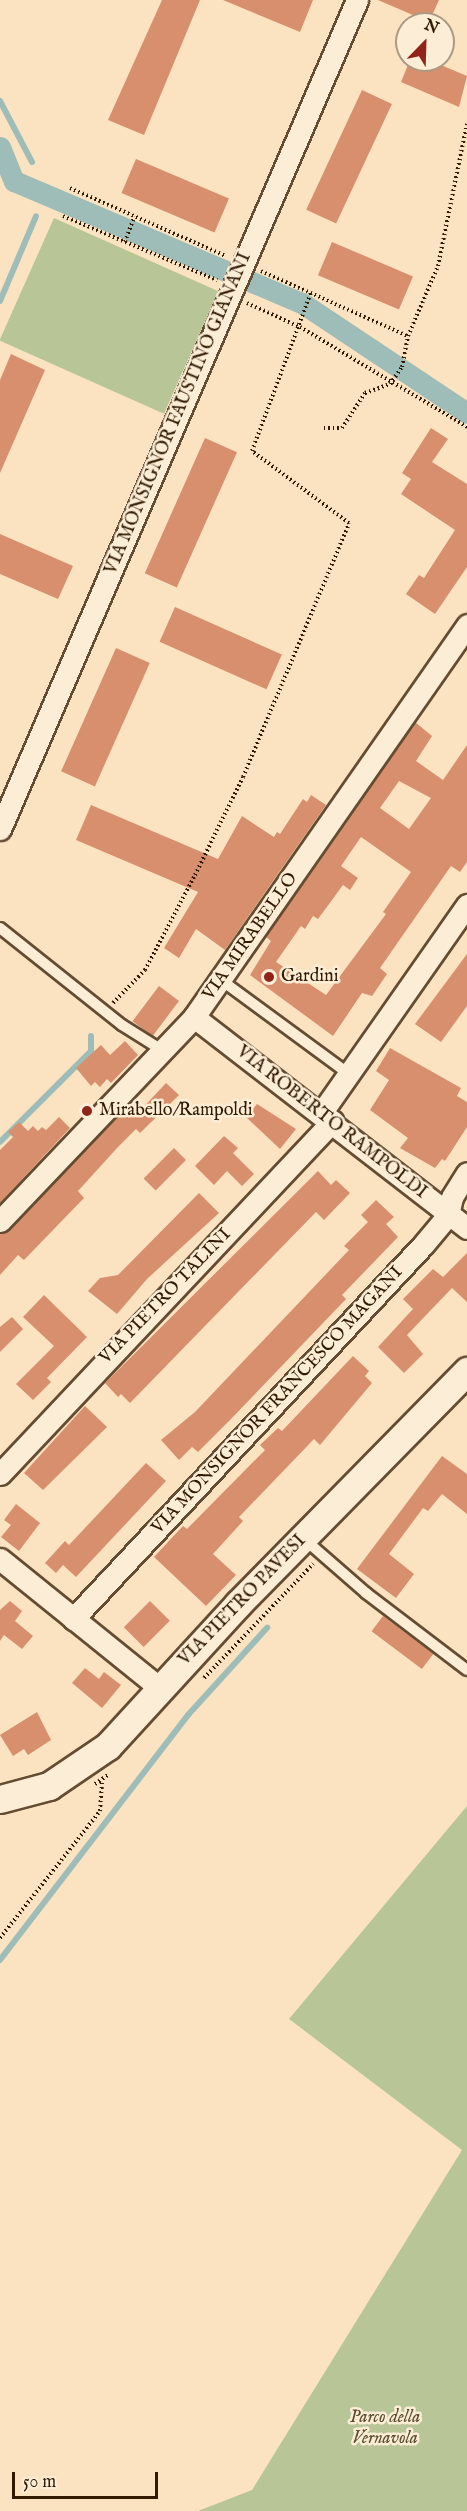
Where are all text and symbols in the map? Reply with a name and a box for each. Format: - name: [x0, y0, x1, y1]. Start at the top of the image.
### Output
- north arrow: [395, 12, 455, 72]
- text: N: [421, 15, 442, 39]
- street label: VIA MONSIGNOR FAUSTINO GIANANI: [101, 250, 257, 578]
- street label: VIA MIRABELLO: [199, 869, 303, 1005]
- place label: Gardini: [281, 966, 339, 988]
- marker: Gardini: [262, 970, 276, 984]
- street label: VIA ROBERTO RAMPOLDI: [231, 1042, 431, 1204]
- place label: Mirabello/Rampoldi: [99, 1100, 253, 1122]
- marker: Mirabello/Rampoldi: [80, 1104, 94, 1118]
- street label: VIA PIETRO TALINI: [96, 1225, 236, 1369]
- street label: VIA MONSIGNOR FRANCESCO MAGANI: [148, 1263, 408, 1539]
- street label: VIA PIETRO PAVESI: [175, 1531, 311, 1671]
- park label: Parco della Vernavola: [350, 2408, 420, 2450]
- scale bar: [15, 2460, 160, 2498]
- text: 50 m: [23, 2471, 56, 2494]

